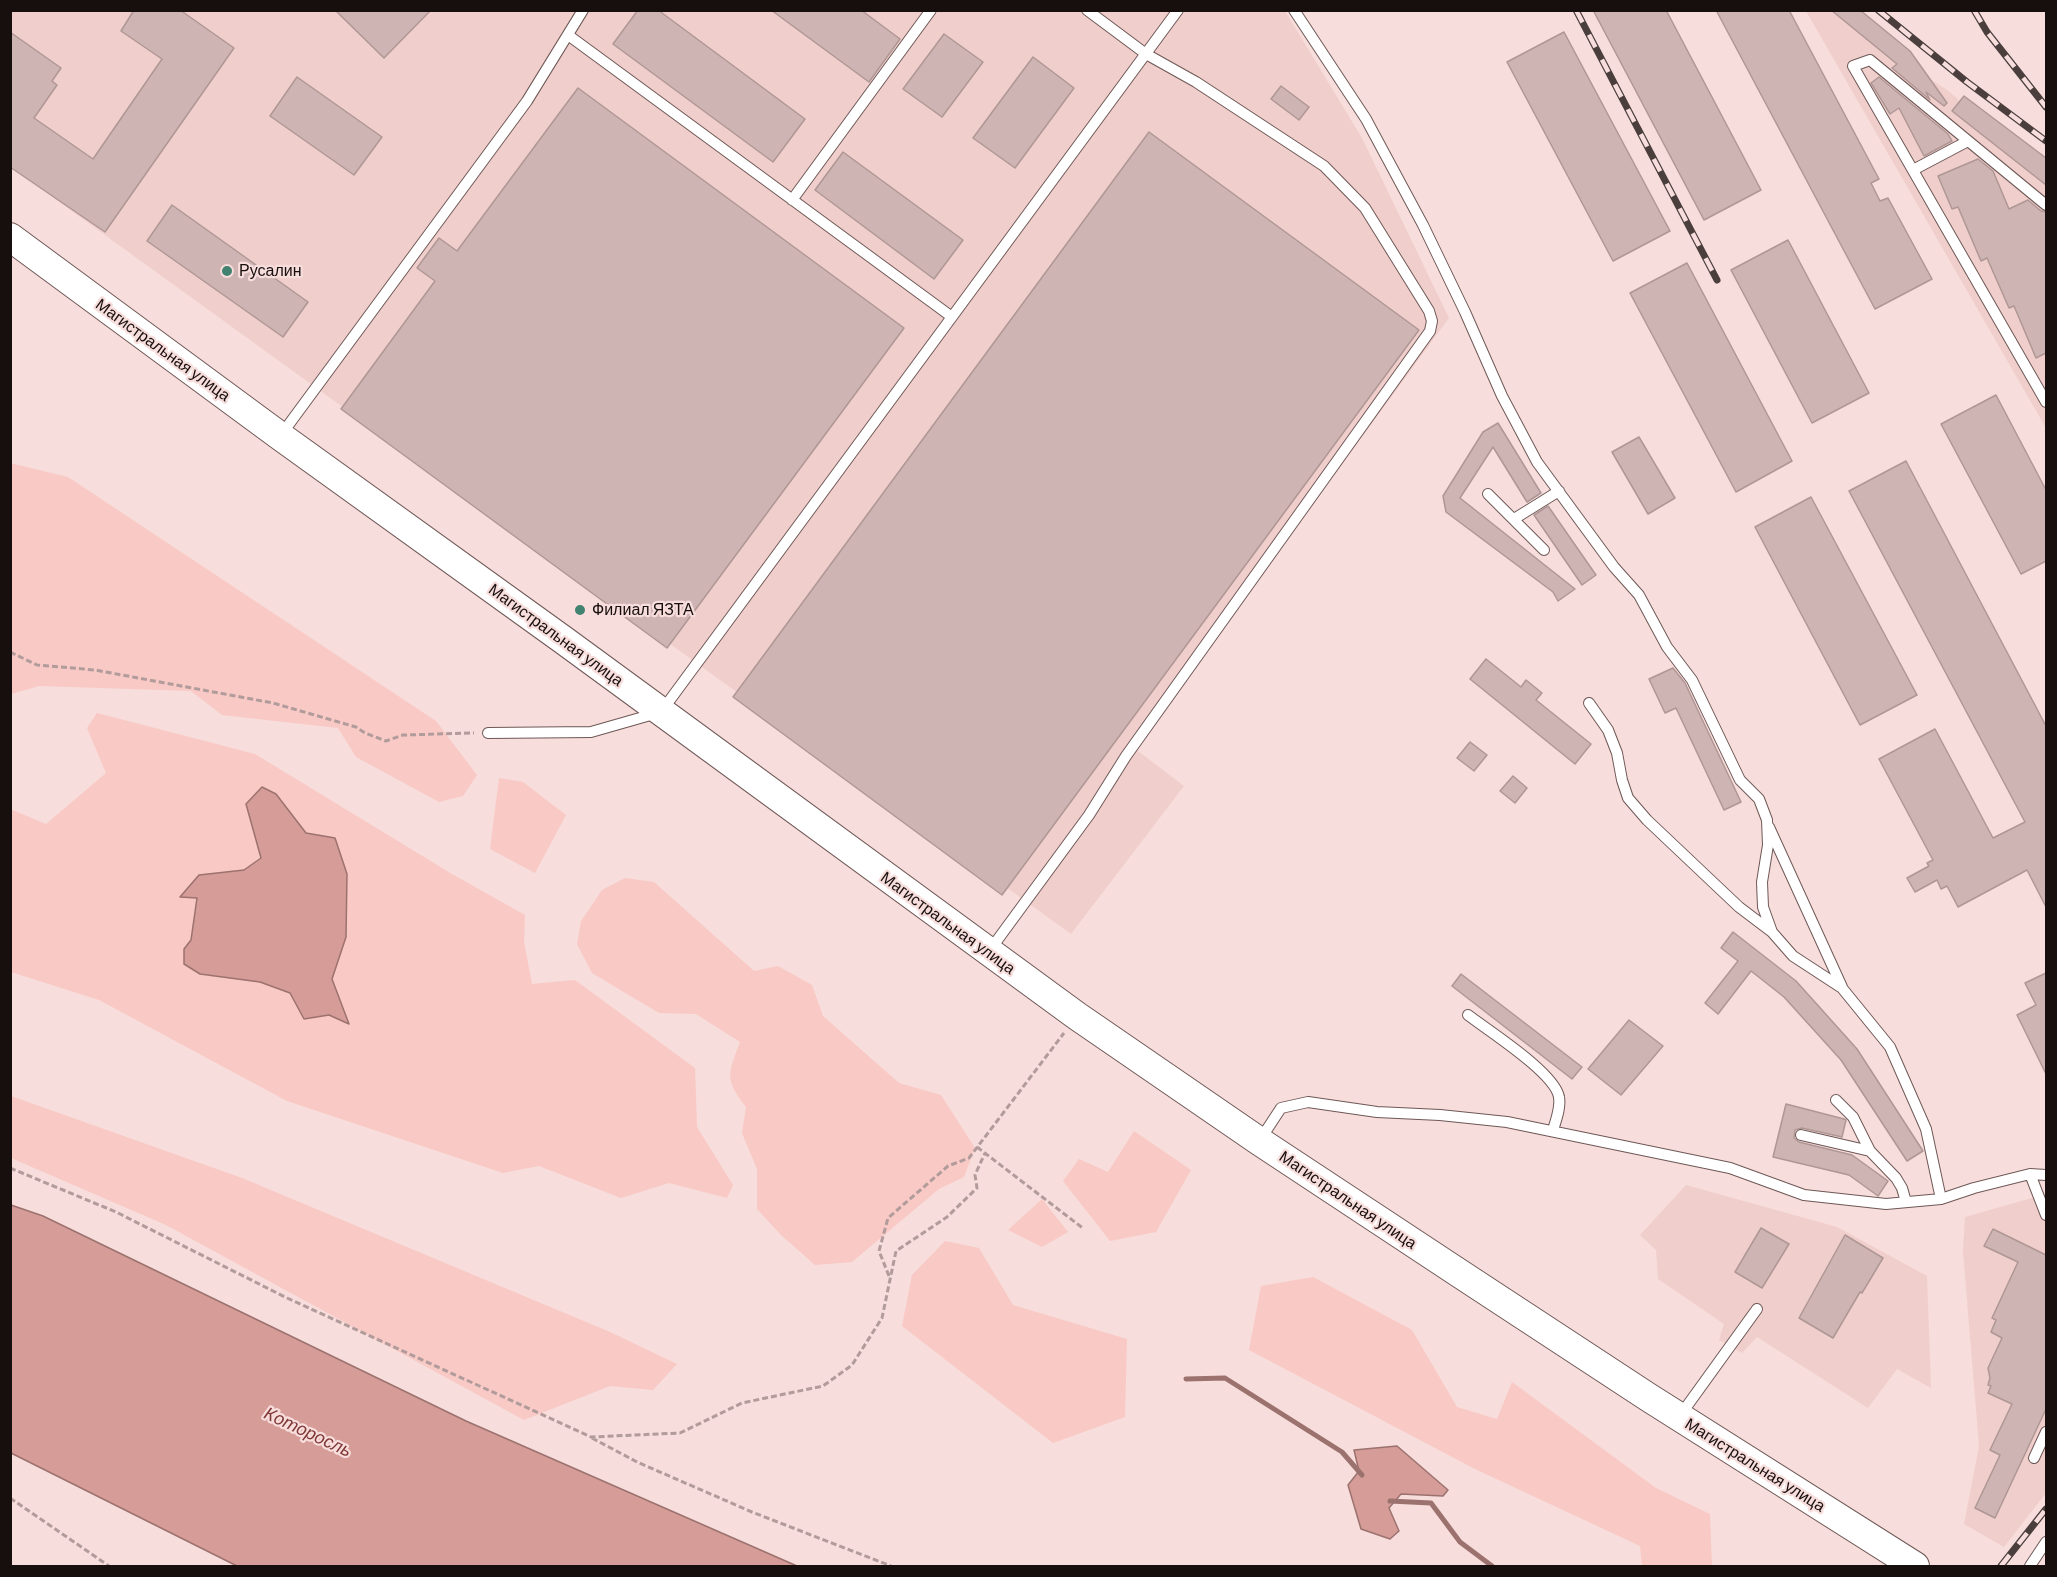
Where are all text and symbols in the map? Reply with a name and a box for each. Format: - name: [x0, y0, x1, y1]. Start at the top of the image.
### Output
- place label: Русалин: [239, 261, 302, 281]
- marker: Русалин: [220, 264, 234, 278]
- street label: Магистральная улица: [92, 295, 234, 405]
- street label: Магистральная улица: [485, 580, 627, 690]
- place label: Филиал ЯЗТА: [592, 600, 694, 620]
- marker: Филиал ЯЗТА: [573, 603, 587, 617]
- street label: Магистральная улица: [877, 868, 1019, 978]
- street label: Магистральная улица: [1276, 1147, 1420, 1253]
- water label: Которосль: [261, 1402, 355, 1462]
- street label: Магистральная улица: [1681, 1414, 1829, 1516]

